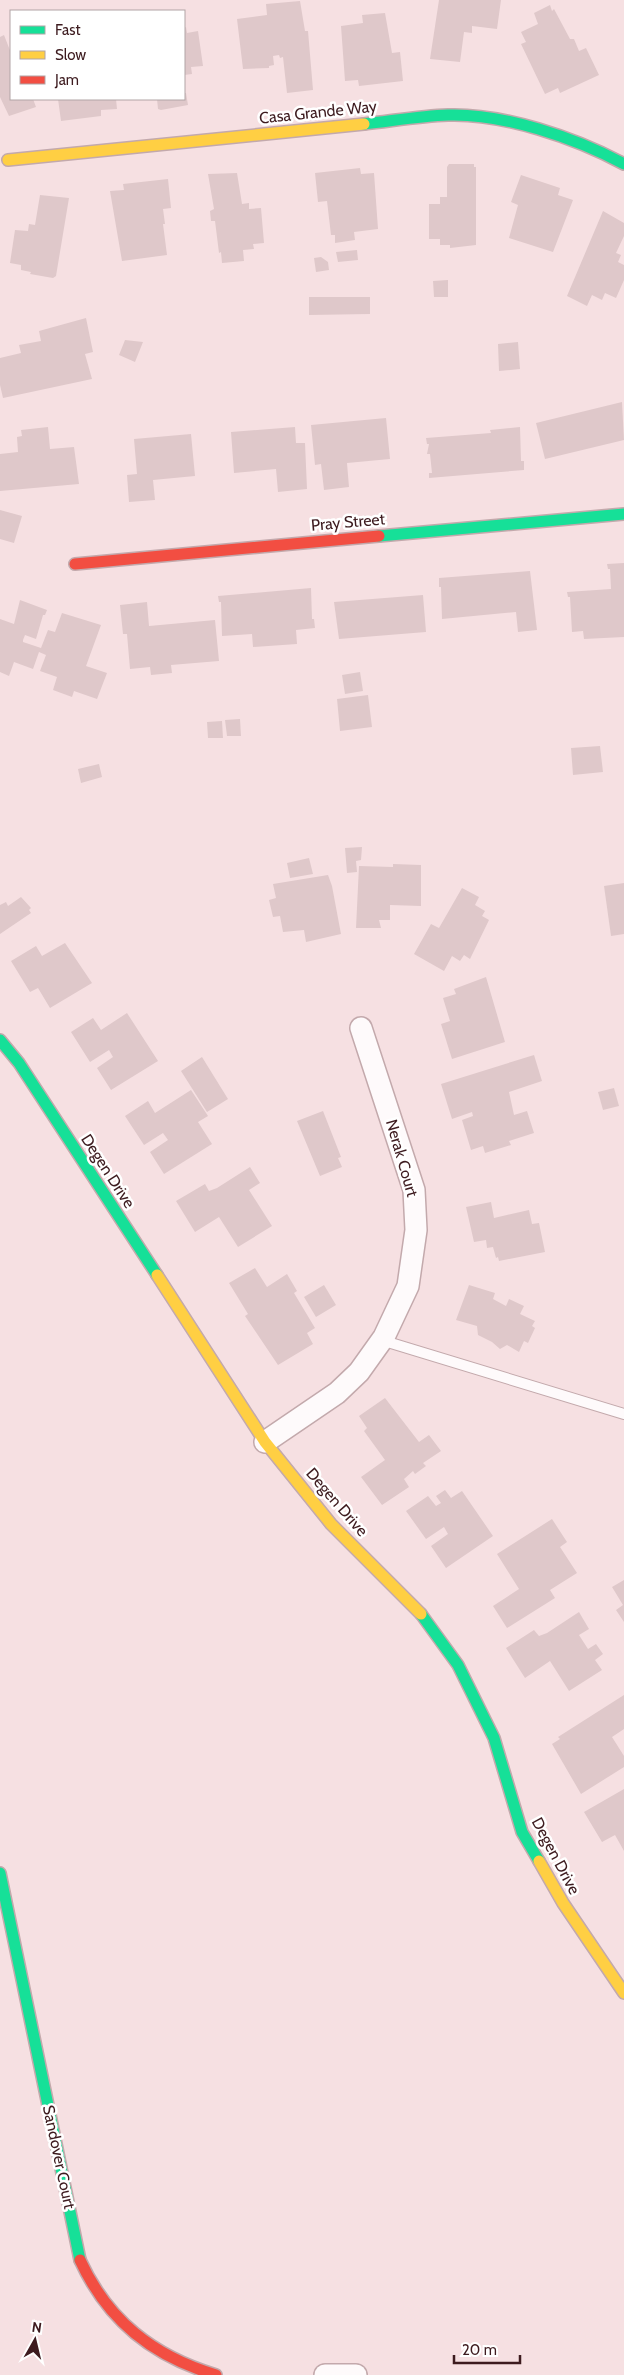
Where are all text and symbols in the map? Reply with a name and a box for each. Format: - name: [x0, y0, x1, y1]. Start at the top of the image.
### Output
- legend: [10, 10, 185, 100]
- text: Fast: [55, 21, 80, 39]
- text: Slow: [55, 46, 86, 64]
- text: Jam: [54, 71, 79, 89]
- street label: Casa Grande Way: [258, 96, 378, 128]
- street label: Pray Street: [310, 509, 386, 535]
- street label: Nerak Court: [382, 1117, 422, 1200]
- street label: Degen Drive: [77, 1130, 139, 1212]
- street label: Degen Drive: [302, 1464, 372, 1540]
- street label: Degen Drive: [528, 1814, 584, 1898]
- street label: Sandover Court: [39, 2104, 79, 2211]
- north arrow: [10, 2315, 60, 2365]
- text: N: [31, 2318, 43, 2337]
- scale bar: [454, 2332, 520, 2364]
- text: 20 m: [462, 2341, 497, 2359]

